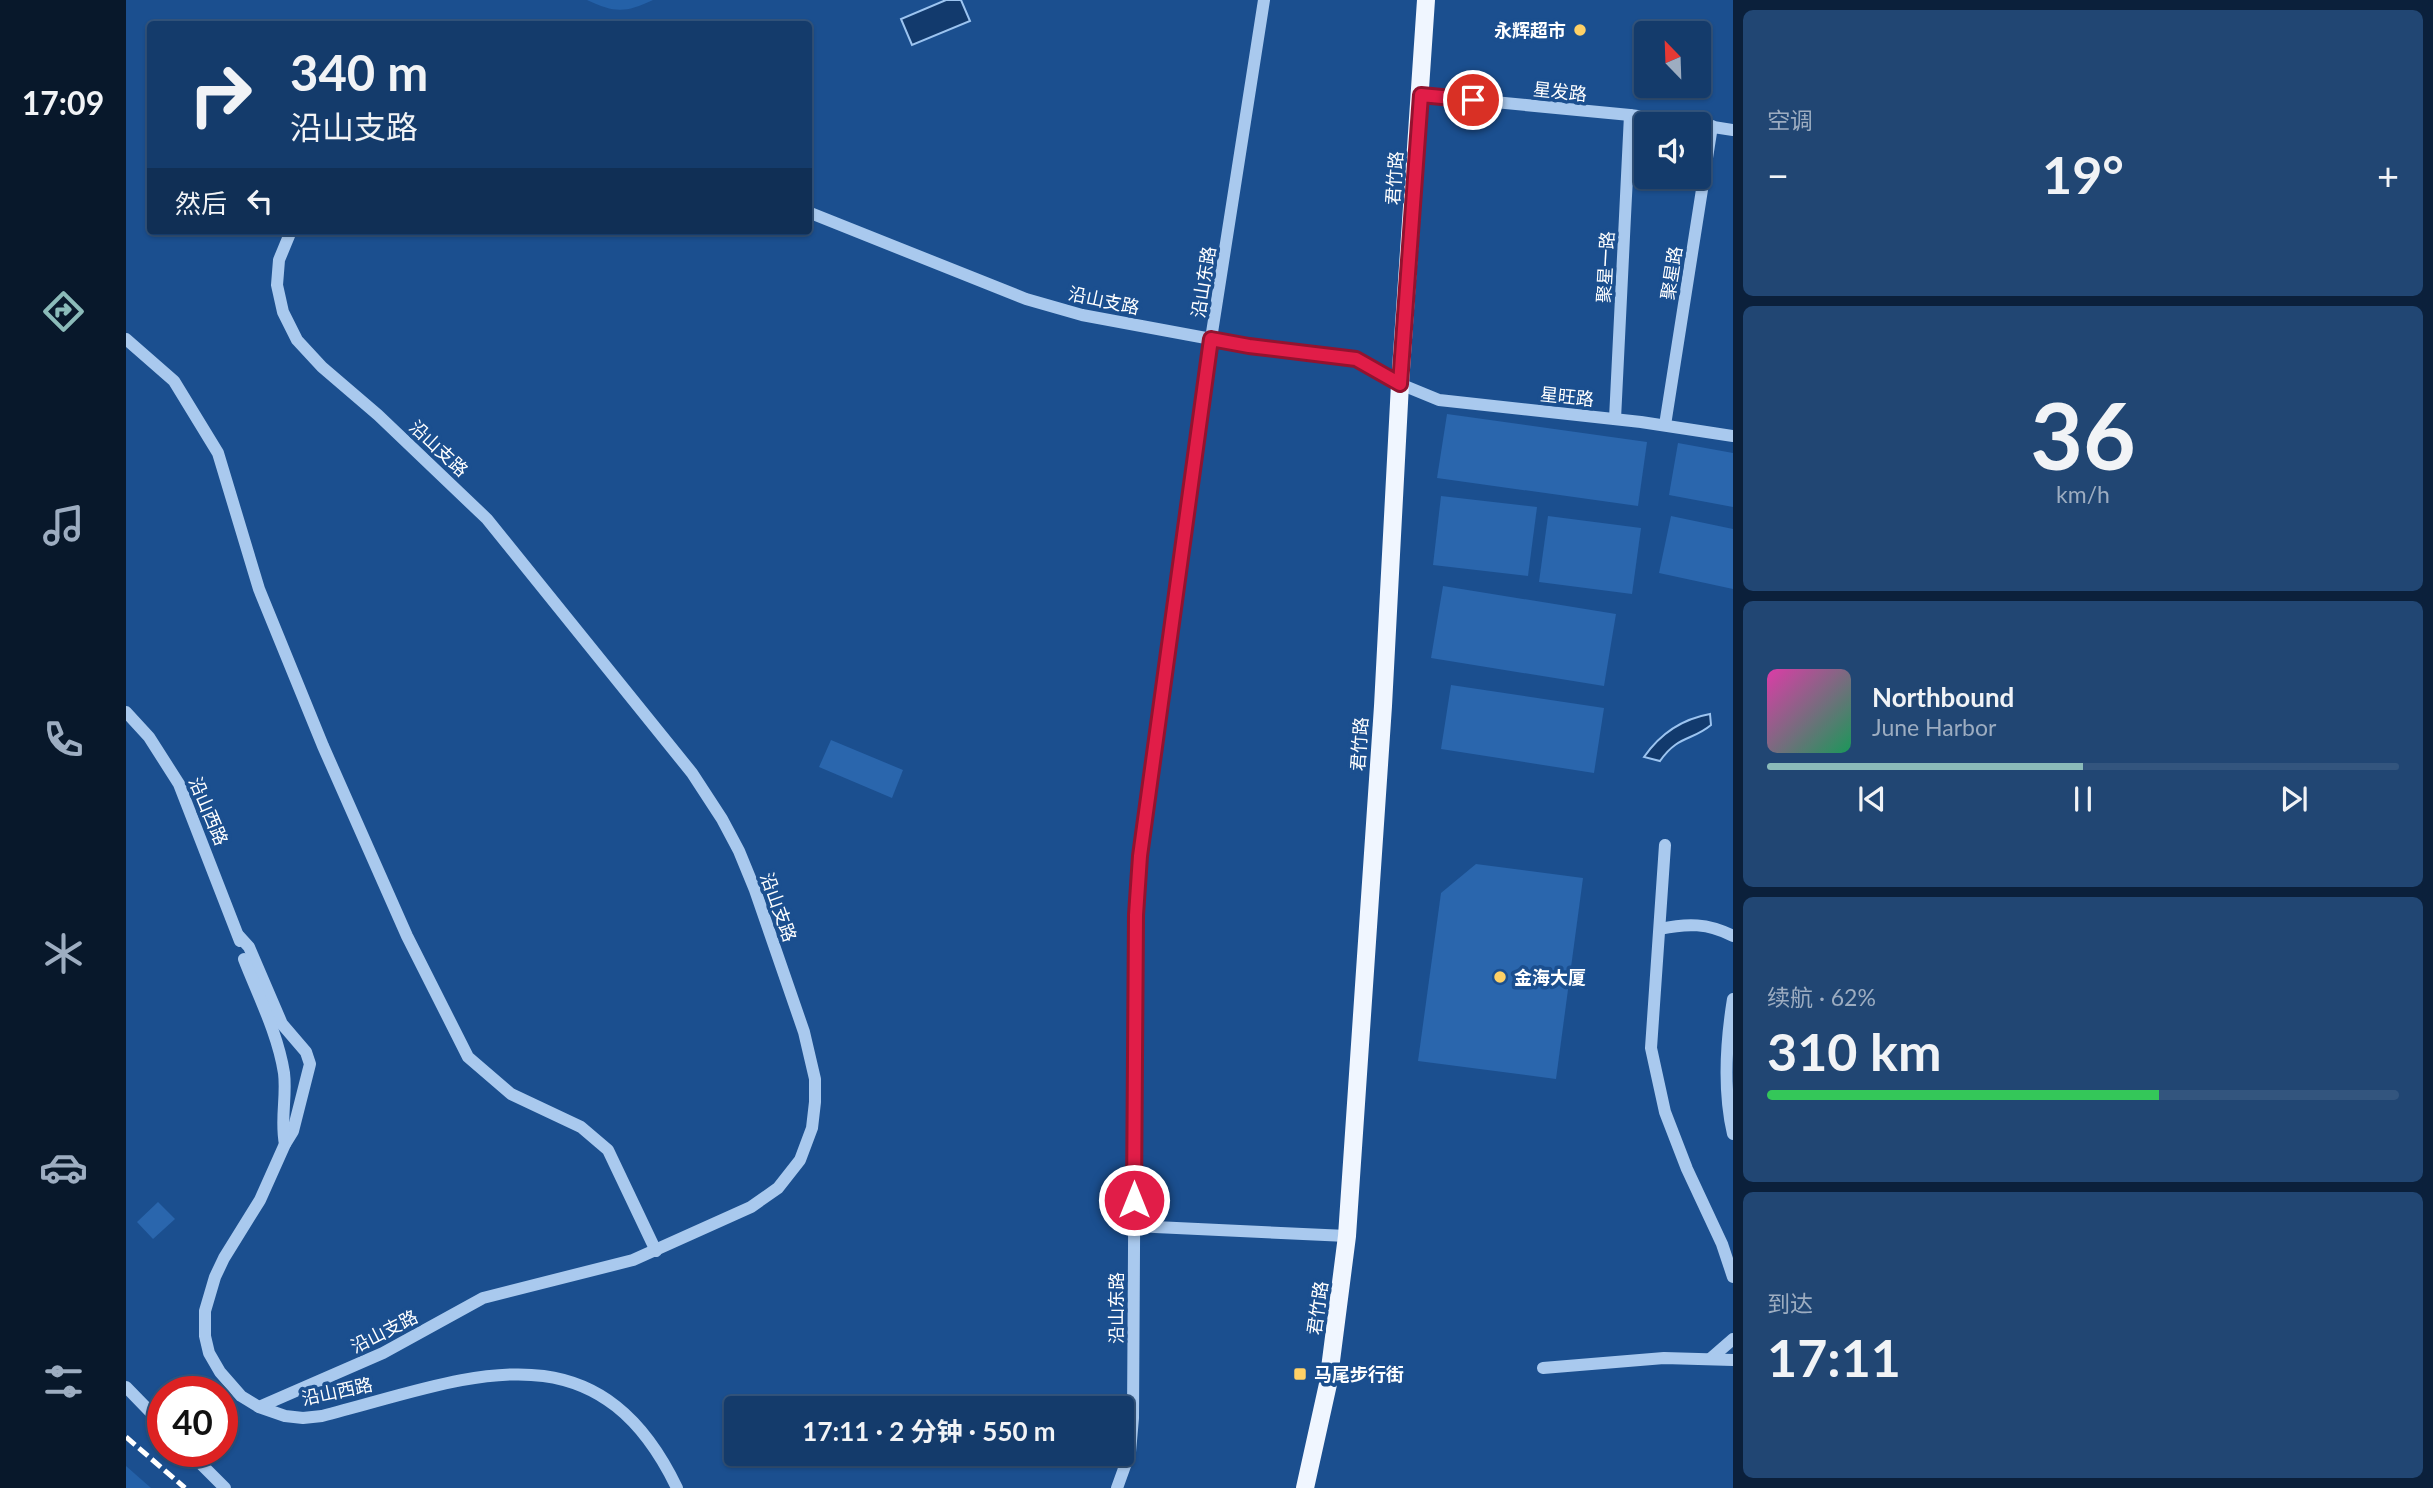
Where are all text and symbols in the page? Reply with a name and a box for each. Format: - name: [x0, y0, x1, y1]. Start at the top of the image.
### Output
- place label: 永辉超市: [1494, 19, 1566, 41]
- north arrow: [1634, 21, 1712, 98]
- map controls: [1634, 21, 1711, 189]
- marker: 永辉超市: [1572, 22, 1588, 38]
- text: 340 m: [290, 43, 428, 101]
- icon: right: [175, 49, 266, 140]
- pin: [1443, 70, 1503, 130]
- street label: 星发路: [1532, 77, 1588, 105]
- icon: arrive: [1454, 81, 1492, 119]
- text: 17:09: [22, 83, 104, 122]
- text: 空调: [1767, 106, 1813, 134]
- text: 沿山支路: [290, 107, 418, 146]
- button: sound: [1634, 112, 1711, 189]
- text: 19°: [2042, 143, 2124, 205]
- street label: 君竹路: [1381, 150, 1407, 206]
- text: −: [1767, 152, 1789, 198]
- text: +: [2377, 152, 2399, 198]
- icon: left: [241, 182, 279, 220]
- text: 然后: [175, 187, 227, 219]
- street label: 聚星一路: [1592, 230, 1618, 304]
- street label: 沿山东路: [1187, 245, 1219, 319]
- street label: 聚星路: [1656, 245, 1686, 301]
- street label: 沿山支路: [1066, 282, 1142, 318]
- icon: directions: [39, 287, 88, 336]
- text: 36: [2030, 380, 2136, 489]
- street label: 星旺路: [1539, 382, 1595, 410]
- street label: 沿山支路: [405, 415, 473, 481]
- text: km/h: [2056, 480, 2110, 508]
- icon: music: [39, 501, 88, 550]
- text: Northbound: [1872, 681, 2014, 713]
- text: June Harbor: [1872, 713, 1996, 741]
- icon: phone: [39, 715, 88, 764]
- street label: 君竹路: [1346, 716, 1372, 772]
- street label: 沿山西路: [185, 774, 233, 848]
- icon: previous: [1853, 780, 1891, 818]
- icon: pause: [2064, 780, 2102, 818]
- icon: next: [2275, 780, 2313, 818]
- street label: 沿山支路: [756, 869, 802, 945]
- icon: climate: [39, 929, 88, 978]
- place label: 金海大厦: [1514, 966, 1586, 988]
- marker: 金海大厦: [1492, 969, 1508, 985]
- text: 续航 · 62%: [1767, 983, 1876, 1011]
- text: 310 km: [1767, 1020, 1941, 1082]
- icon: car: [39, 1143, 88, 1192]
- position arrow: [1097, 1163, 1171, 1237]
- street label: 沿山东路: [1105, 1272, 1127, 1344]
- street label: 君竹路: [1302, 1280, 1332, 1336]
- text: 到达: [1767, 1289, 1813, 1317]
- street label: 沿山支路: [347, 1305, 421, 1357]
- text: 17:11: [1767, 1326, 1901, 1388]
- icon: filters: [39, 1357, 88, 1406]
- place label: 马尾步行街: [1314, 1363, 1404, 1385]
- marker: 马尾步行街: [1292, 1366, 1308, 1382]
- street label: 沿山西路: [299, 1373, 375, 1409]
- speed limit sign: 40: [147, 1376, 238, 1467]
- text: 17:11 · 2 分钟 · 550 m: [802, 1415, 1056, 1447]

